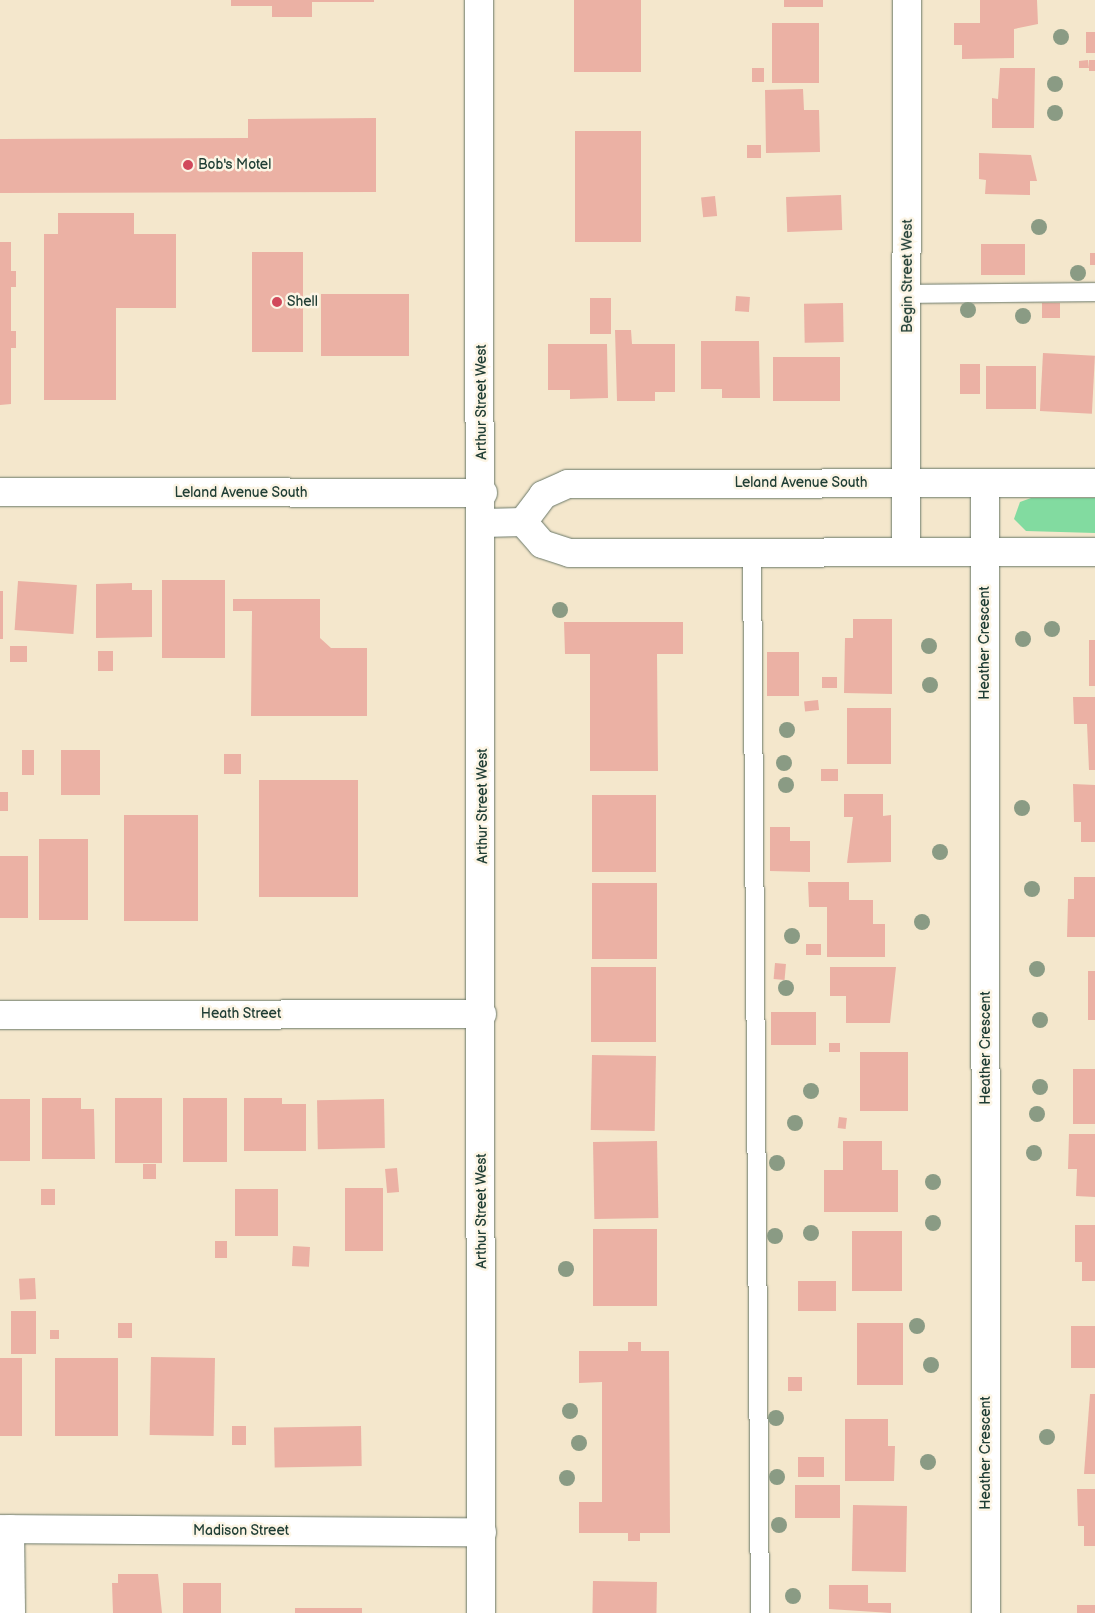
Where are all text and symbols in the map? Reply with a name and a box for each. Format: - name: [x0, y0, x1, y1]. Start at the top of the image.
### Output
- place label: Bob's Motel: [198, 157, 271, 173]
- marker: Bob's Motel: [182, 159, 194, 171]
- street label: Begin Street West: [900, 219, 916, 333]
- place label: Shell: [287, 294, 318, 310]
- marker: Shell: [271, 296, 283, 308]
- street label: Arthur Street West: [474, 344, 490, 460]
- street label: Leland Avenue South: [734, 475, 868, 491]
- street label: Leland Avenue South: [174, 485, 308, 501]
- street label: Heather Crescent: [977, 586, 993, 700]
- street label: Arthur Street West: [475, 748, 491, 864]
- street label: Heather Crescent: [978, 991, 994, 1105]
- street label: Heath Street: [201, 1006, 281, 1022]
- street label: Arthur Street West: [474, 1153, 490, 1269]
- street label: Heather Crescent: [978, 1396, 994, 1510]
- street label: Madison Street: [193, 1523, 289, 1539]

